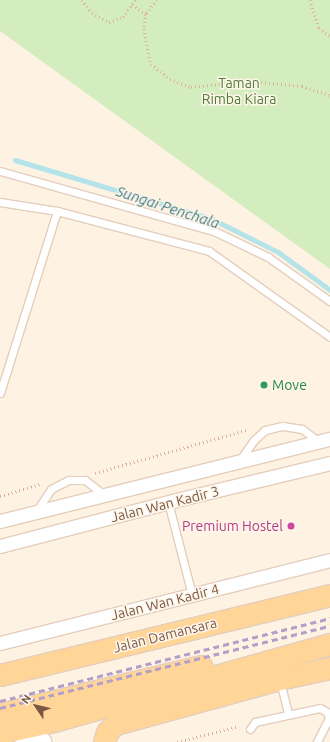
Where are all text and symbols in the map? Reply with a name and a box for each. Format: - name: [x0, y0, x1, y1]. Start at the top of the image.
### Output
- park label: Taman Rimba Kiara: [202, 75, 276, 108]
- water label: Sungai Penchala: [114, 182, 222, 232]
- place label: Move: [272, 377, 307, 393]
- marker: Move: [259, 380, 269, 390]
- street label: Jalan Wan Kadir 3: [109, 482, 221, 526]
- place label: Premium Hostel: [182, 518, 283, 534]
- marker: Premium Hostel: [286, 521, 296, 531]
- street label: Jalan Wan Kadir 4: [109, 580, 221, 624]
- street label: Jalan Damansara: [111, 614, 219, 656]
- north arrow: [16, 686, 56, 726]
- text: N: [19, 692, 33, 706]

